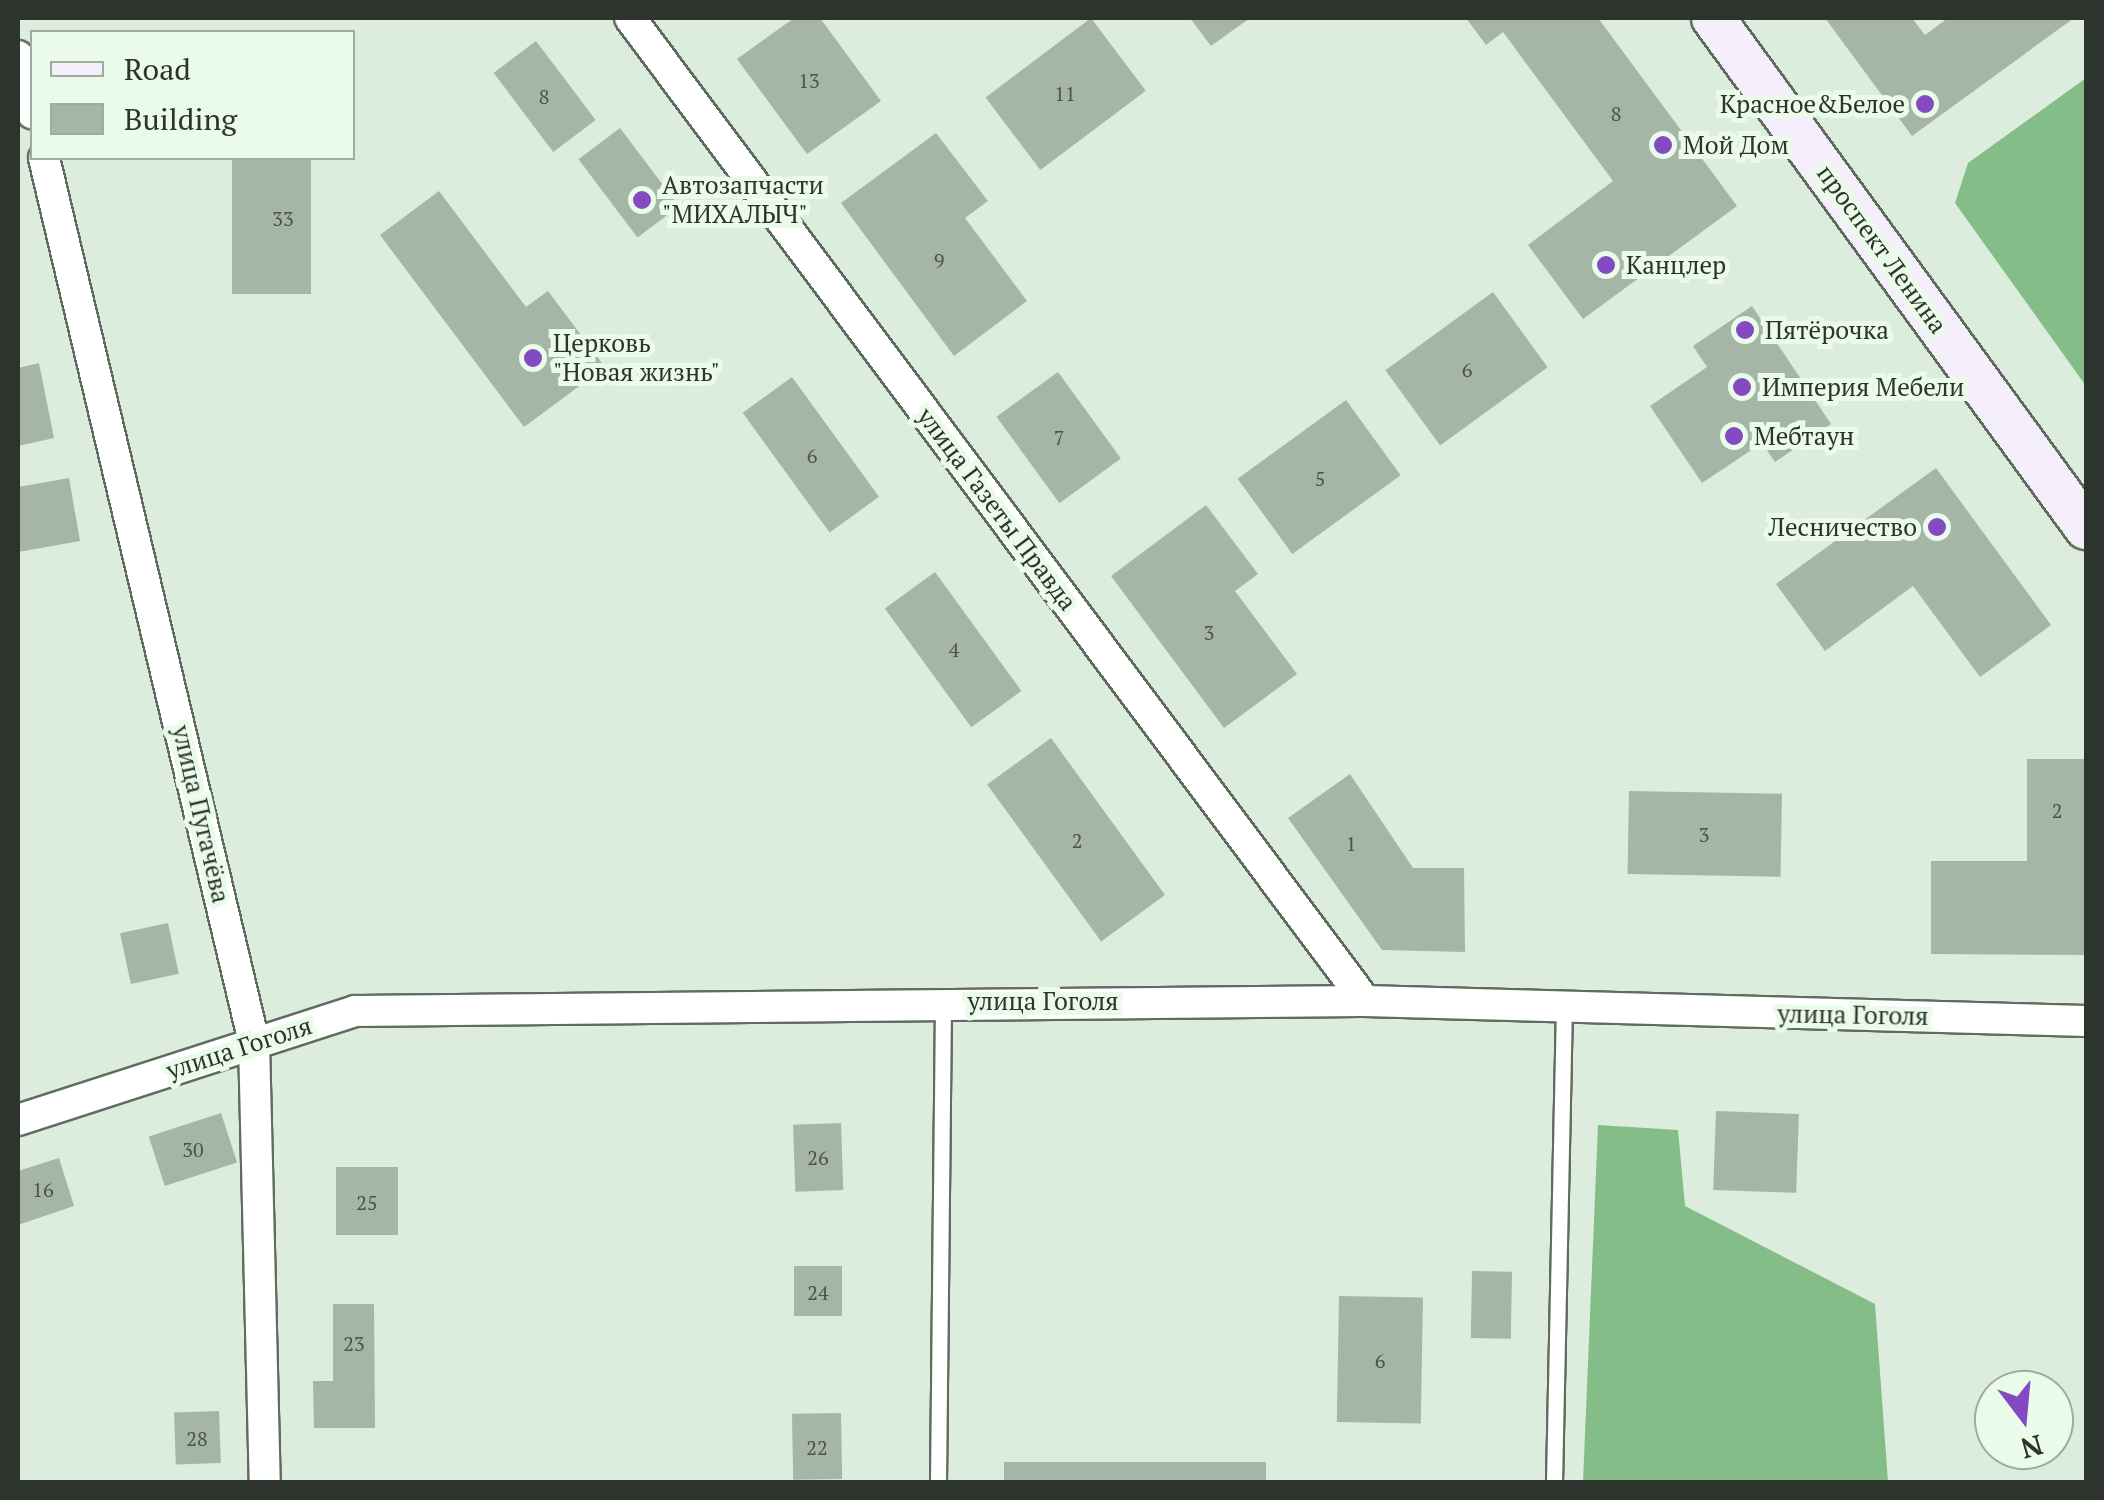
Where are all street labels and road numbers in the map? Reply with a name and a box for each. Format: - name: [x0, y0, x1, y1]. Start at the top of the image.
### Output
- street label: проспект Ленина: [1811, 158, 1953, 340]
- street label: улица Газеты Правда: [911, 402, 1083, 616]
- street label: улица Пугачёва: [166, 722, 236, 906]
- street label: улица Гоголя: [967, 986, 1119, 1016]
- street label: улица Гоголя: [1777, 999, 1929, 1031]
- street label: улица Гоголя: [163, 1010, 315, 1086]

